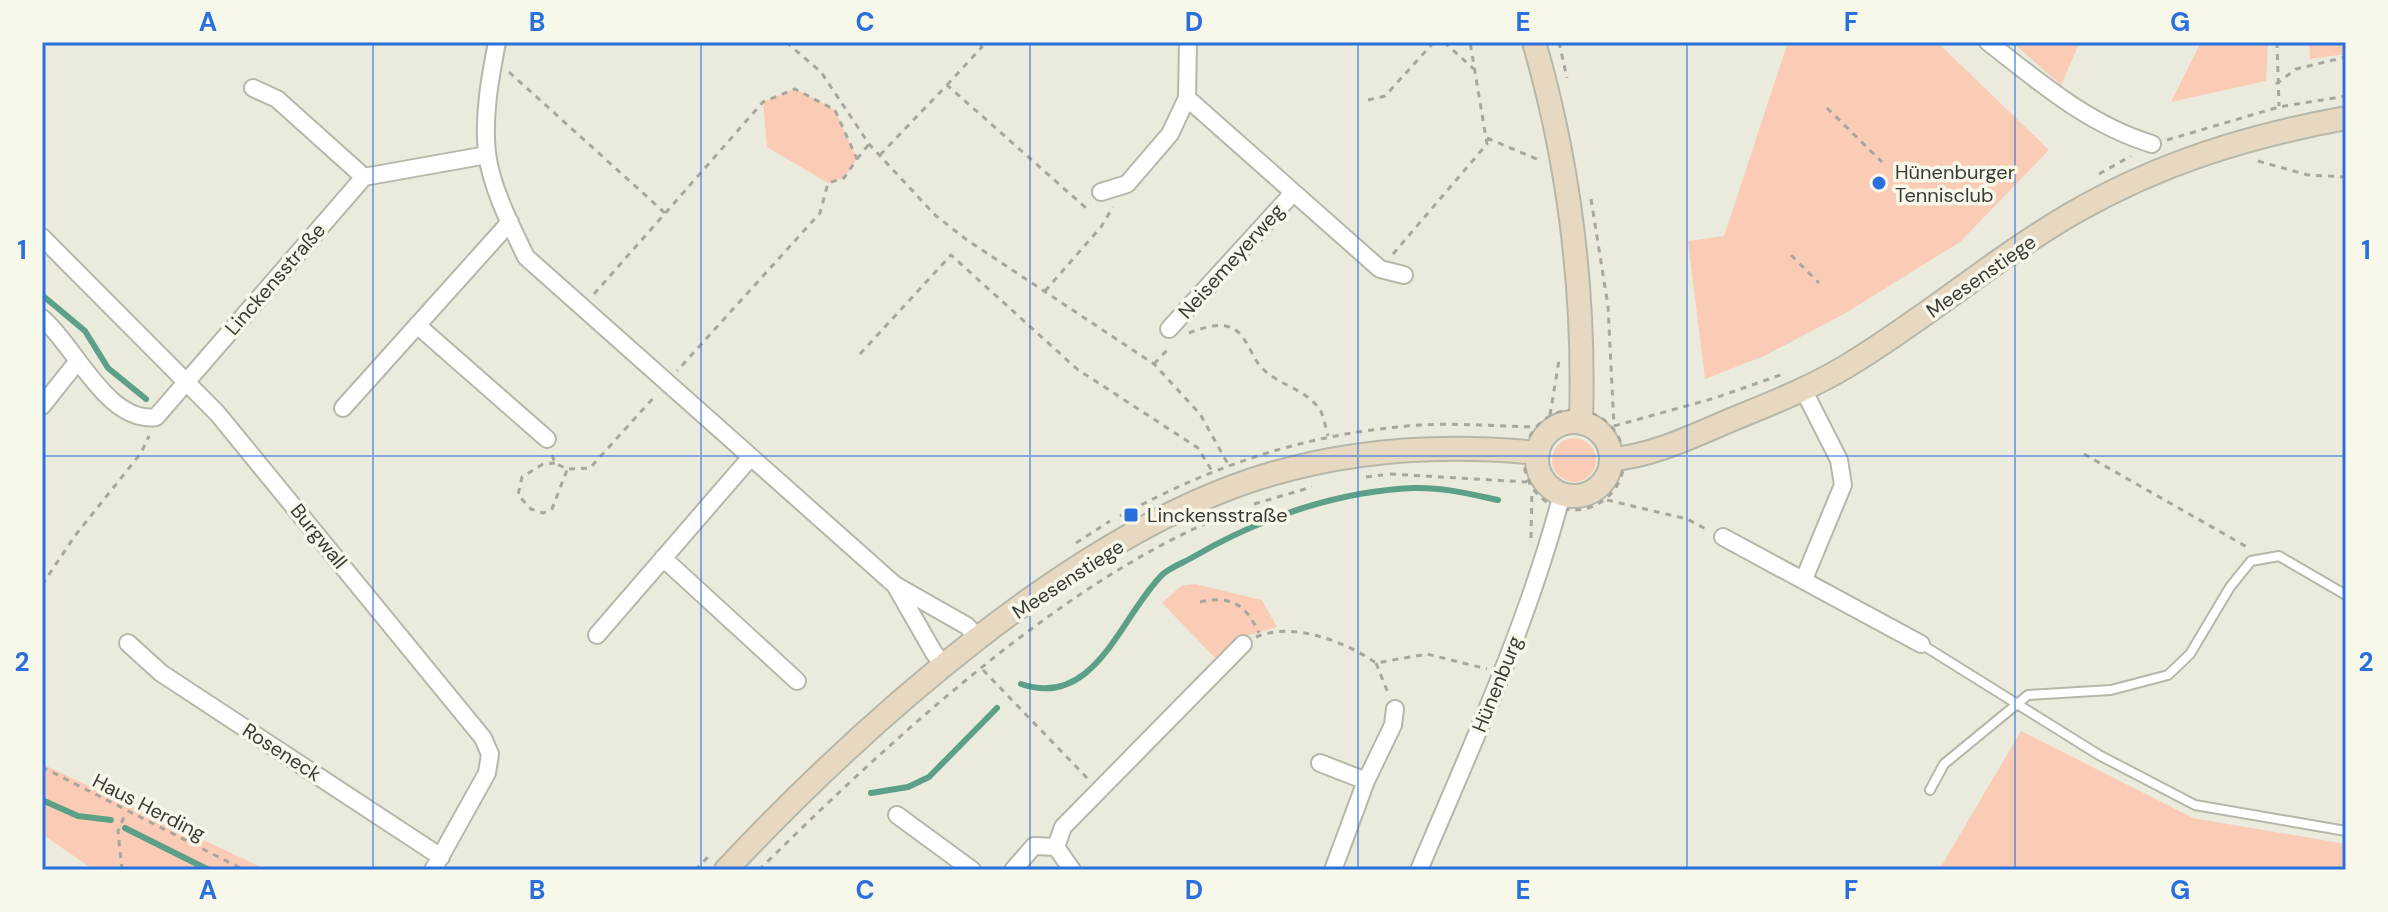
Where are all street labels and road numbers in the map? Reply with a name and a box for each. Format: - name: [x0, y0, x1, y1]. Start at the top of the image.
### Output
- street label: Neisemeyerweg: [1172, 198, 1290, 324]
- street label: Linckensstraße: [219, 217, 331, 341]
- street label: Meesenstiege: [1921, 229, 2041, 323]
- street label: Burgwall: [285, 498, 353, 574]
- street label: Meesenstiege: [1007, 533, 1129, 625]
- street label: Hünenburg: [1466, 632, 1528, 736]
- street label: Roseneck: [238, 717, 326, 787]
- street label: Haus Herding: [88, 767, 210, 847]

